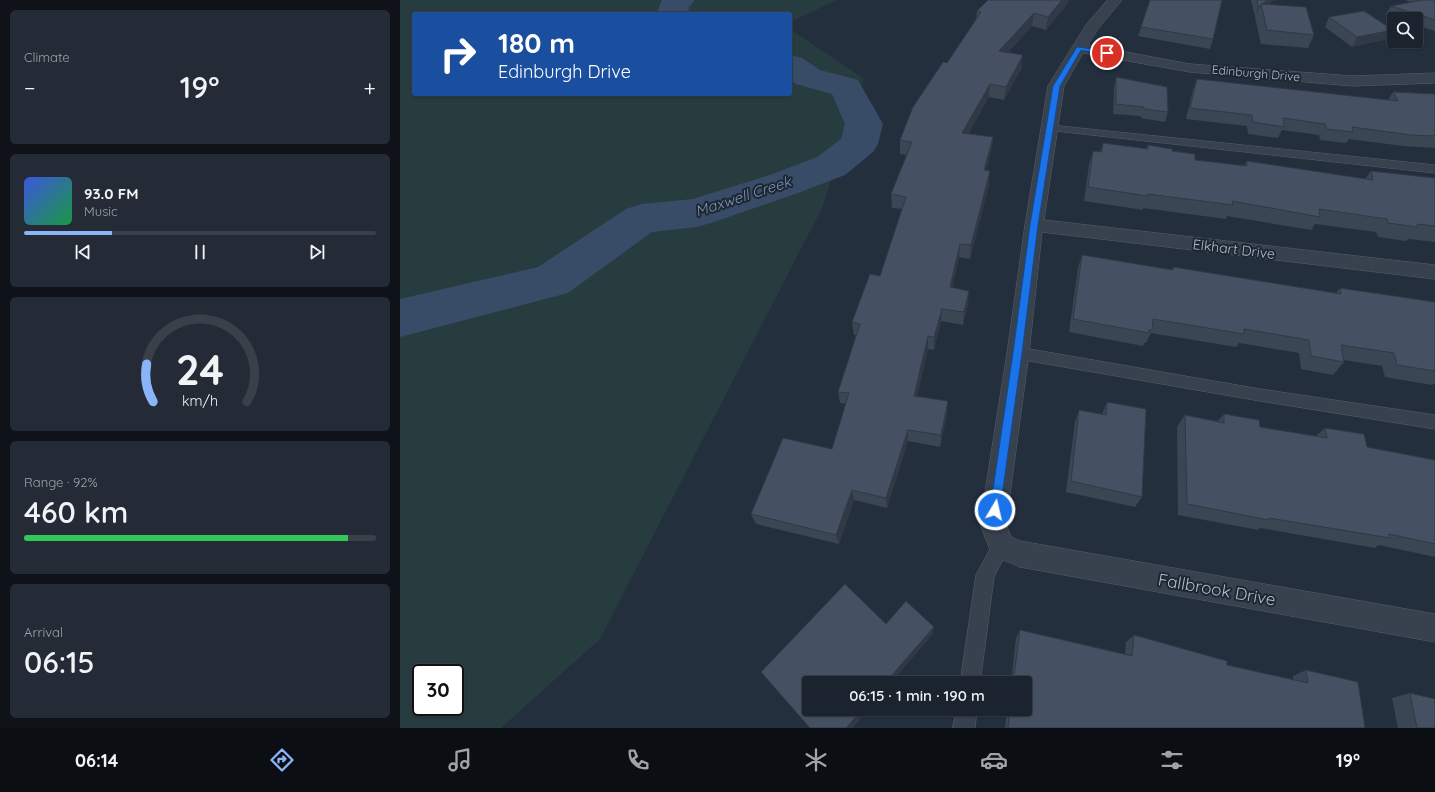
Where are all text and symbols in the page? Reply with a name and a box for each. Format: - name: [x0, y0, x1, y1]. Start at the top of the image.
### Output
- map controls: [1387, 12, 1423, 48]
- button: search: [1387, 12, 1423, 48]
- text: 180 m: [498, 25, 575, 60]
- icon: right: [432, 28, 484, 80]
- pin: [1090, 36, 1124, 70]
- icon: arrive: [1096, 42, 1118, 64]
- text: Climate: [24, 49, 70, 65]
- text: Edinburgh Drive: [498, 60, 631, 83]
- street label: Edinburgh Drive: [1211, 62, 1301, 84]
- text: 19°: [180, 68, 219, 106]
- text: −: [24, 74, 35, 102]
- text: +: [364, 74, 376, 102]
- water label: Maxwell Creek: [693, 171, 795, 220]
- text: 93.0 FM: [84, 184, 138, 203]
- text: Music: [84, 203, 118, 219]
- street label: Elkhart Drive: [1192, 235, 1276, 263]
- icon: previous: [72, 241, 94, 263]
- icon: pause: [189, 241, 211, 263]
- icon: next: [306, 241, 328, 263]
- text: 24: [176, 343, 224, 395]
- text: km/h: [182, 392, 218, 410]
- text: Range · 92%: [24, 474, 98, 490]
- position arrow: [974, 489, 1016, 531]
- text: 460 km: [24, 493, 128, 531]
- street label: Fallbrook Drive: [1157, 568, 1277, 610]
- text: Arrival: [24, 624, 63, 640]
- text: 06:15: [24, 643, 94, 681]
- speed limit sign: 30: [412, 664, 464, 716]
- text: 06:15 · 1 min · 190 m: [849, 686, 985, 705]
- icon: directions: [268, 746, 296, 774]
- icon: music: [446, 746, 474, 774]
- icon: phone: [624, 746, 652, 774]
- icon: climate: [802, 746, 830, 774]
- icon: car: [980, 746, 1008, 774]
- icon: filters: [1158, 746, 1186, 774]
- text: 06:14: [75, 749, 118, 772]
- text: 19°: [1336, 749, 1360, 772]

